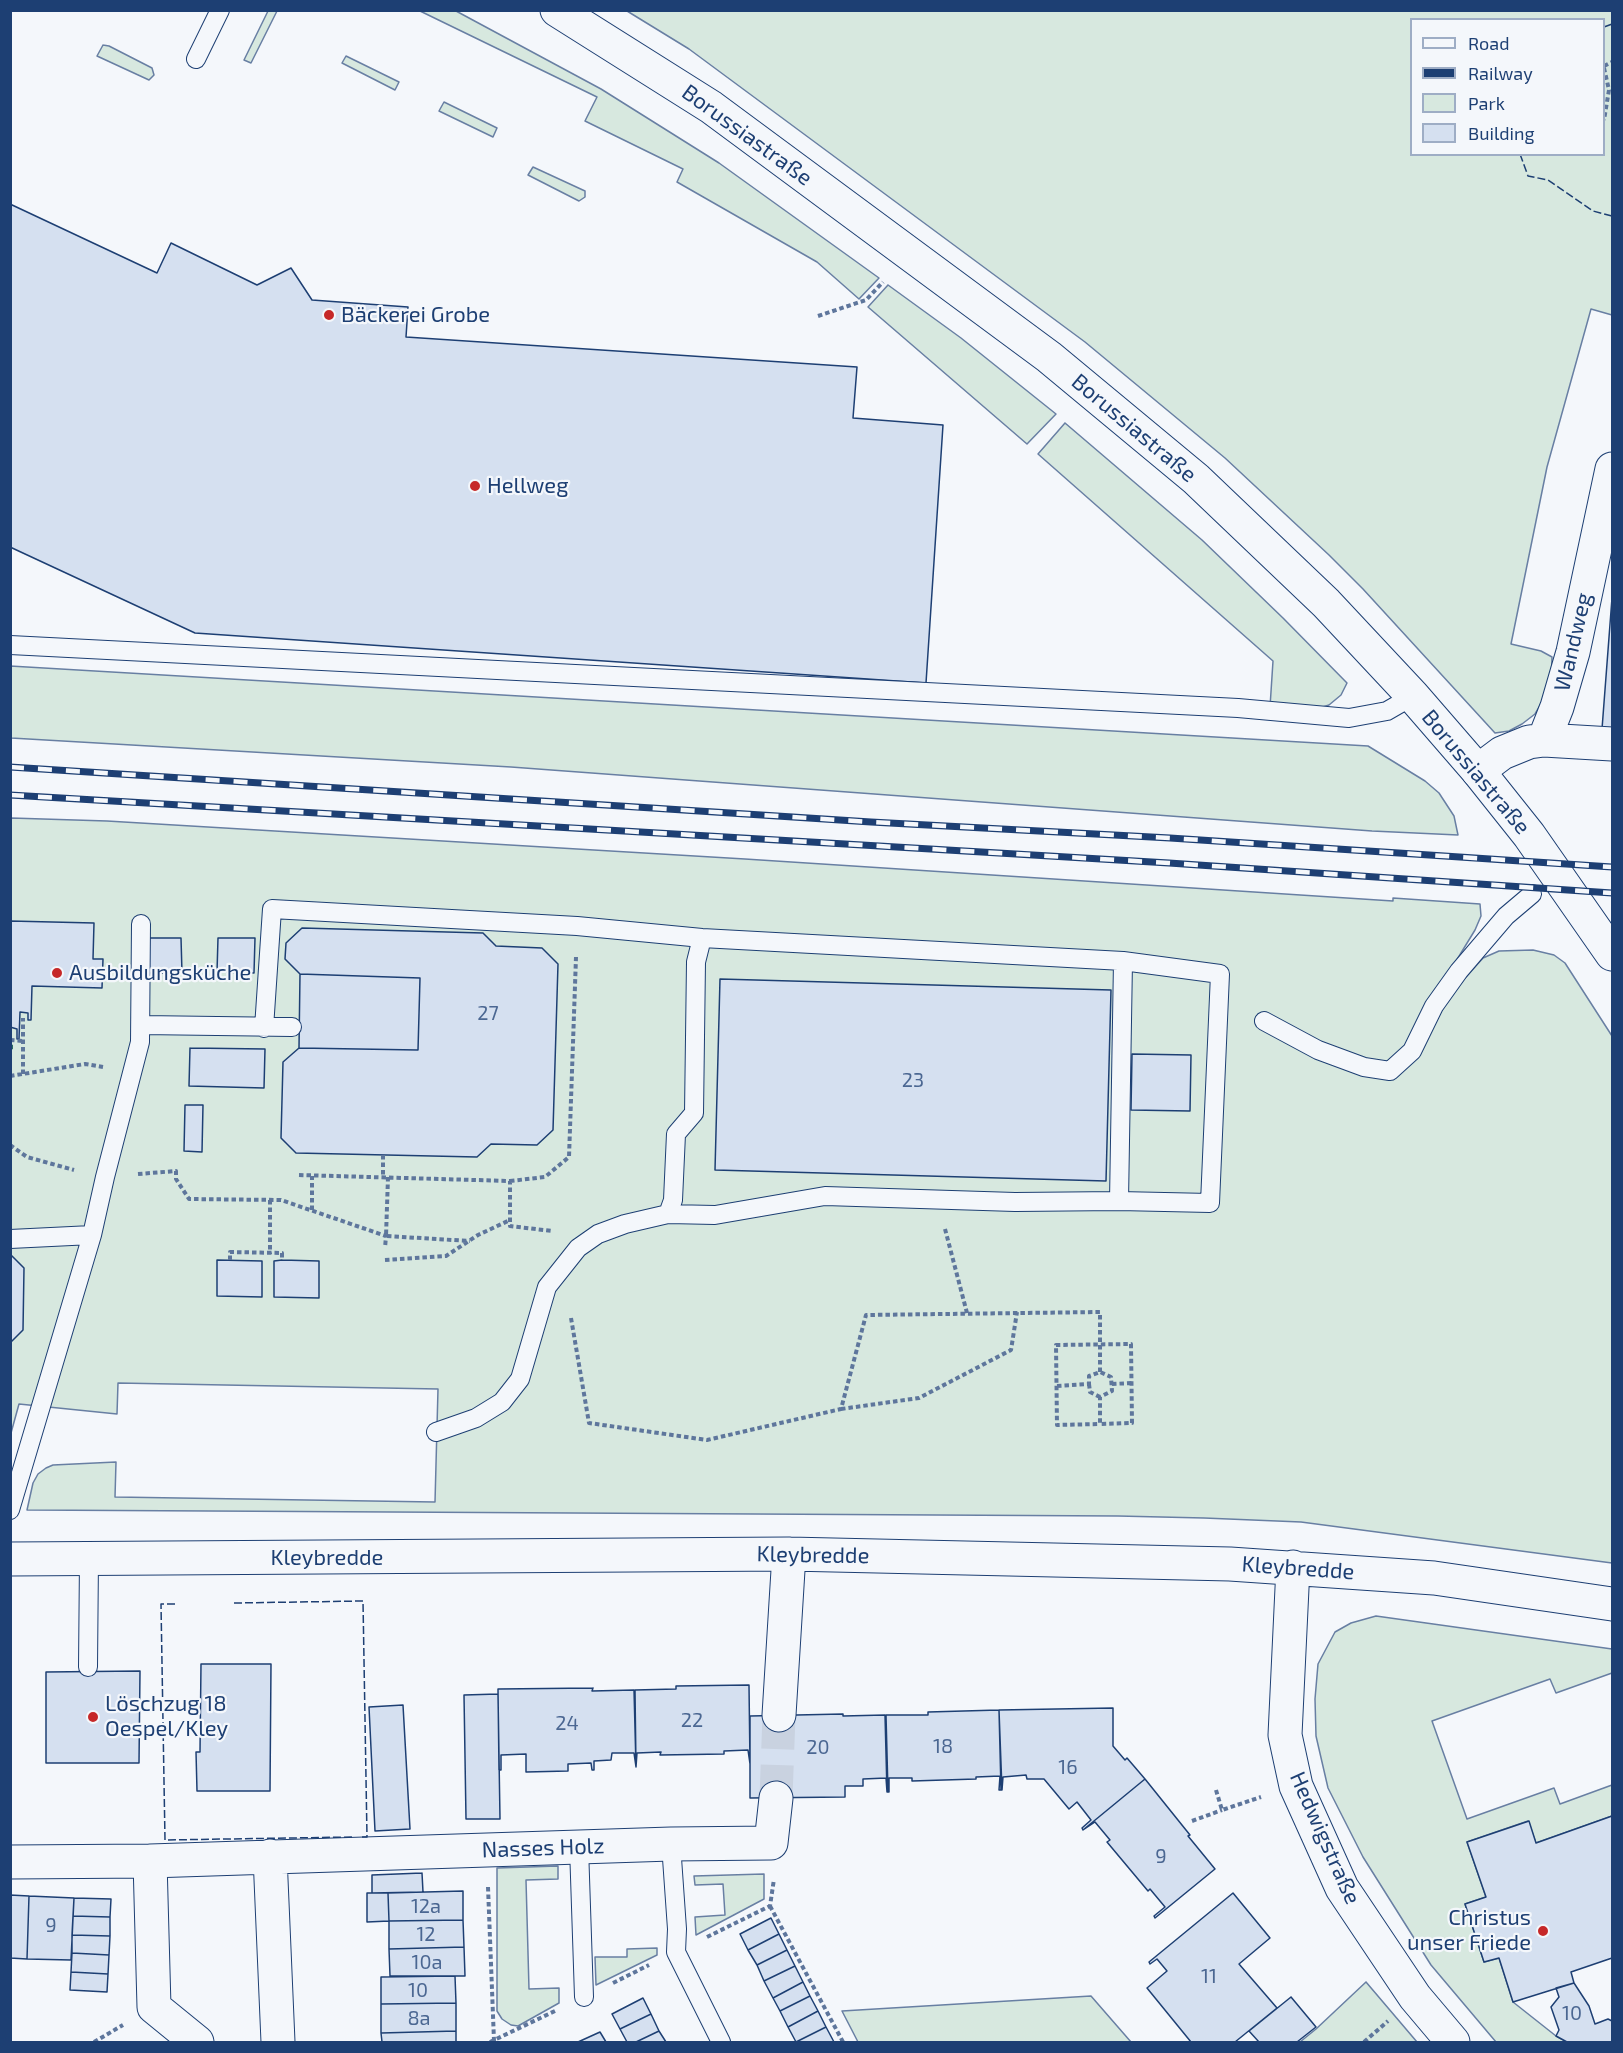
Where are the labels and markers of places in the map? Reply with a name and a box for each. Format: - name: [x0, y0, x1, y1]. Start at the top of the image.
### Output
- place label: Bäckerei Grobe: [341, 302, 490, 328]
- marker: Bäckerei Grobe: [322, 308, 336, 322]
- place label: Hellweg: [487, 473, 568, 499]
- marker: Hellweg: [468, 479, 482, 493]
- place label: Ausbildungsküche: [69, 960, 251, 986]
- marker: Ausbildungsküche: [50, 966, 64, 980]
- place label: Löschzug 18 Oespel/Kley: [105, 1691, 228, 1742]
- marker: Löschzug 18 Oespel/Kley: [86, 1710, 100, 1724]
- place label: Christus unser Friede: [1407, 1905, 1531, 1957]
- marker: Christus unser Friede: [1536, 1924, 1550, 1938]

